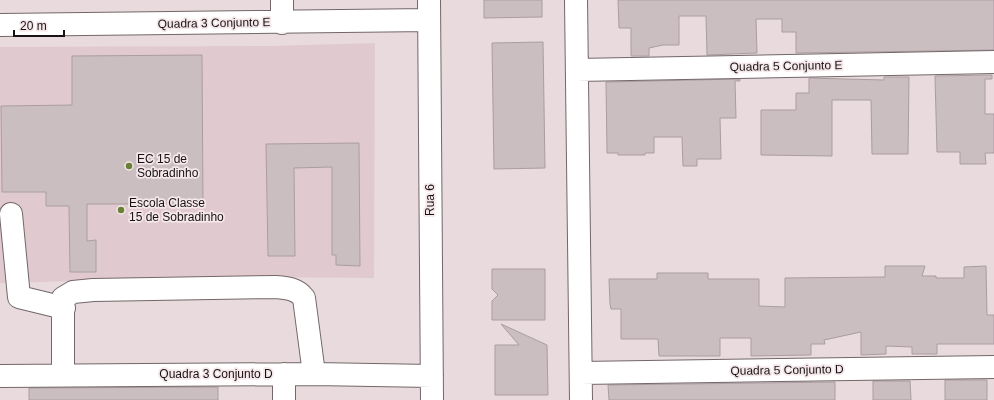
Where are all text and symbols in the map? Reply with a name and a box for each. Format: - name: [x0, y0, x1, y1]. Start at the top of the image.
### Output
- scale bar: [14, 12, 64, 38]
- street label: Quadra 3 Conjunto E: [158, 15, 270, 31]
- text: 20 m: [20, 19, 47, 33]
- street label: Quadra 5 Conjunto E: [730, 58, 842, 74]
- place label: EC 15 de Sobradinho: [137, 152, 199, 180]
- marker: EC 15 de Sobradinho: [124, 161, 134, 171]
- street label: Rua 6: [423, 184, 437, 216]
- place label: Escola Classe 15 de Sobradinho: [129, 196, 224, 224]
- marker: Escola Classe 15 de Sobradinho: [116, 205, 126, 215]
- street label: Quadra 5 Conjunto D: [730, 362, 844, 378]
- street label: Quadra 3 Conjunto D: [159, 367, 273, 381]

